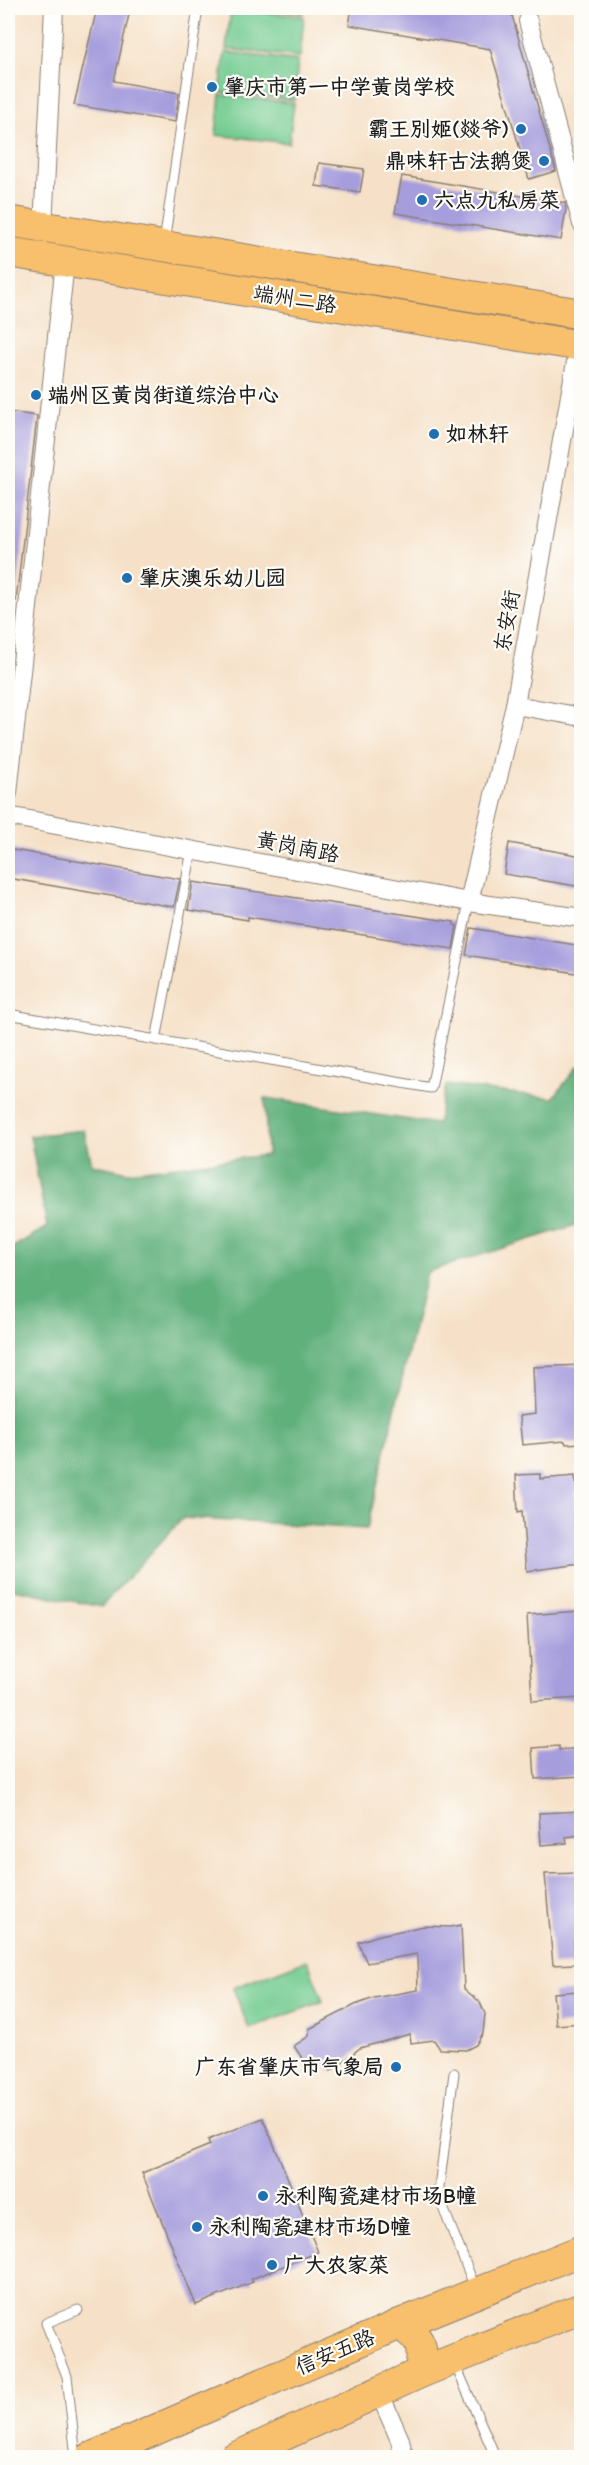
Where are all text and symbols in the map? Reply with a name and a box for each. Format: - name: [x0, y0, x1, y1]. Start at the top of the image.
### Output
- place label: 肇庆市第一中学黄岗学校: [224, 75, 455, 99]
- marker: 肇庆市第一中学黄岗学校: [205, 80, 219, 94]
- place label: 霸王别姬(燚爷): [368, 117, 509, 141]
- marker: 霸王别姬(燚爷): [514, 122, 528, 136]
- place label: 鼎味轩古法鹅煲: [385, 149, 532, 173]
- marker: 鼎味轩古法鹅煲: [537, 154, 551, 168]
- place label: 六点九私房菜: [434, 188, 560, 212]
- marker: 六点九私房菜: [415, 193, 429, 207]
- street label: 端州二路: [252, 281, 338, 317]
- place label: 端州区黄岗街道综治中心: [48, 383, 279, 407]
- marker: 端州区黄岗街道综治中心: [29, 388, 43, 402]
- place label: 如林轩: [446, 422, 509, 446]
- marker: 如林轩: [427, 427, 441, 441]
- place label: 肇庆澳乐幼儿园: [139, 566, 286, 590]
- marker: 肇庆澳乐幼儿园: [120, 571, 134, 585]
- street label: 东安街: [490, 588, 524, 654]
- street label: 黄岗南路: [254, 827, 342, 867]
- place label: 广东省肇庆市气象局: [195, 2055, 384, 2079]
- marker: 广东省肇庆市气象局: [389, 2060, 403, 2074]
- place label: 永利陶瓷建材市场B幢: [275, 2184, 477, 2208]
- marker: 永利陶瓷建材市场B幢: [256, 2189, 270, 2203]
- place label: 永利陶瓷建材市场D幢: [209, 2215, 411, 2239]
- marker: 永利陶瓷建材市场D幢: [190, 2220, 204, 2234]
- place label: 广大农家菜: [284, 2253, 389, 2277]
- marker: 广大农家菜: [265, 2258, 279, 2272]
- street label: 信安五路: [292, 2325, 378, 2379]

